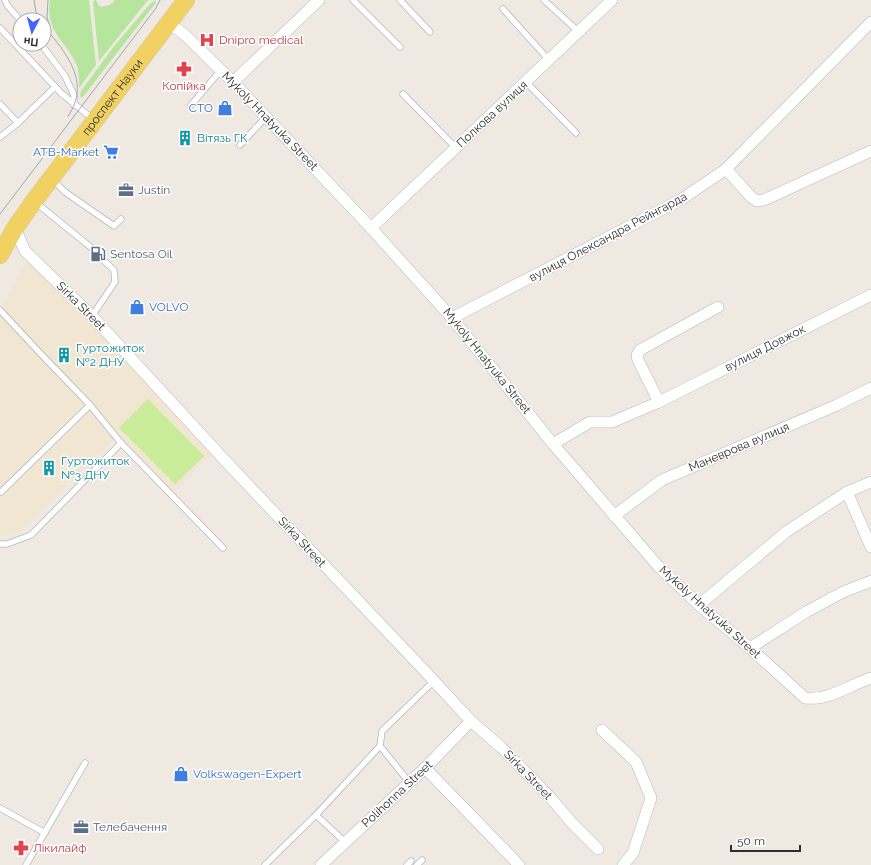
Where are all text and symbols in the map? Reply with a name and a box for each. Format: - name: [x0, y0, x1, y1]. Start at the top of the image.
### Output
- north arrow: [12, 12, 52, 52]
- hospital icon: Dnipro medical: [198, 31, 216, 49]
- place label: Dnipro medical: [219, 33, 304, 47]
- text: Пн: [23, 34, 39, 49]
- street label: проспект Науки: [79, 56, 146, 138]
- pharmacy icon: Копійка: [175, 60, 193, 78]
- street label: Mykoly Hnatyuka Street: [219, 69, 321, 173]
- street label: Полкова вулиця: [454, 78, 530, 150]
- place label: Копійка: [162, 79, 206, 93]
- shop icon: СТО: [216, 99, 234, 117]
- place label: СТО: [189, 101, 213, 115]
- building icon: Вітязь ГК: [176, 129, 194, 147]
- place label: Вітязь ГК: [197, 131, 248, 145]
- supermarket icon: ATB-Market: [102, 143, 120, 161]
- place label: ATB-Market: [33, 145, 99, 159]
- office icon: Justin: [117, 181, 135, 199]
- place label: Justin: [138, 183, 170, 197]
- street label: вулиця Олександра Рейнгарда: [527, 189, 689, 285]
- fuel station icon: Sentosa Oil: [89, 245, 107, 263]
- place label: Sentosa Oil: [110, 247, 173, 261]
- street label: Sirka Street: [54, 279, 108, 333]
- shop icon: VOLVO: [128, 298, 146, 316]
- place label: VOLVO: [149, 300, 188, 314]
- street label: Mykoly Hnatyuka Street: [440, 305, 534, 417]
- street label: вулиця Довжок: [722, 322, 808, 374]
- place label: Гуртожиток №2 ДНУ: [76, 341, 145, 369]
- building icon: Гуртожиток №2 ДНУ: [55, 346, 73, 364]
- street label: Маневрова вулиця: [687, 419, 791, 475]
- place label: Гуртожиток №3 ДНУ: [61, 454, 130, 482]
- building icon: Гуртожиток №3 ДНУ: [40, 459, 58, 477]
- street label: Sirka Street: [275, 514, 329, 570]
- street label: Mykoly Hnatyuka Street: [656, 563, 764, 661]
- street label: Sirka Street: [501, 747, 555, 803]
- street label: Polihonna Street: [359, 758, 435, 830]
- shop icon: Volkswagen-Expert: [172, 765, 190, 783]
- place label: Volkswagen-Expert: [193, 767, 301, 781]
- office icon: Телебачення: [72, 818, 90, 836]
- place label: Телебачення: [93, 820, 167, 834]
- scale bar: [731, 827, 800, 853]
- text: 50 m: [737, 834, 765, 848]
- pharmacy icon: Лікилайф: [12, 839, 30, 857]
- place label: Лікилайф: [33, 841, 87, 855]

